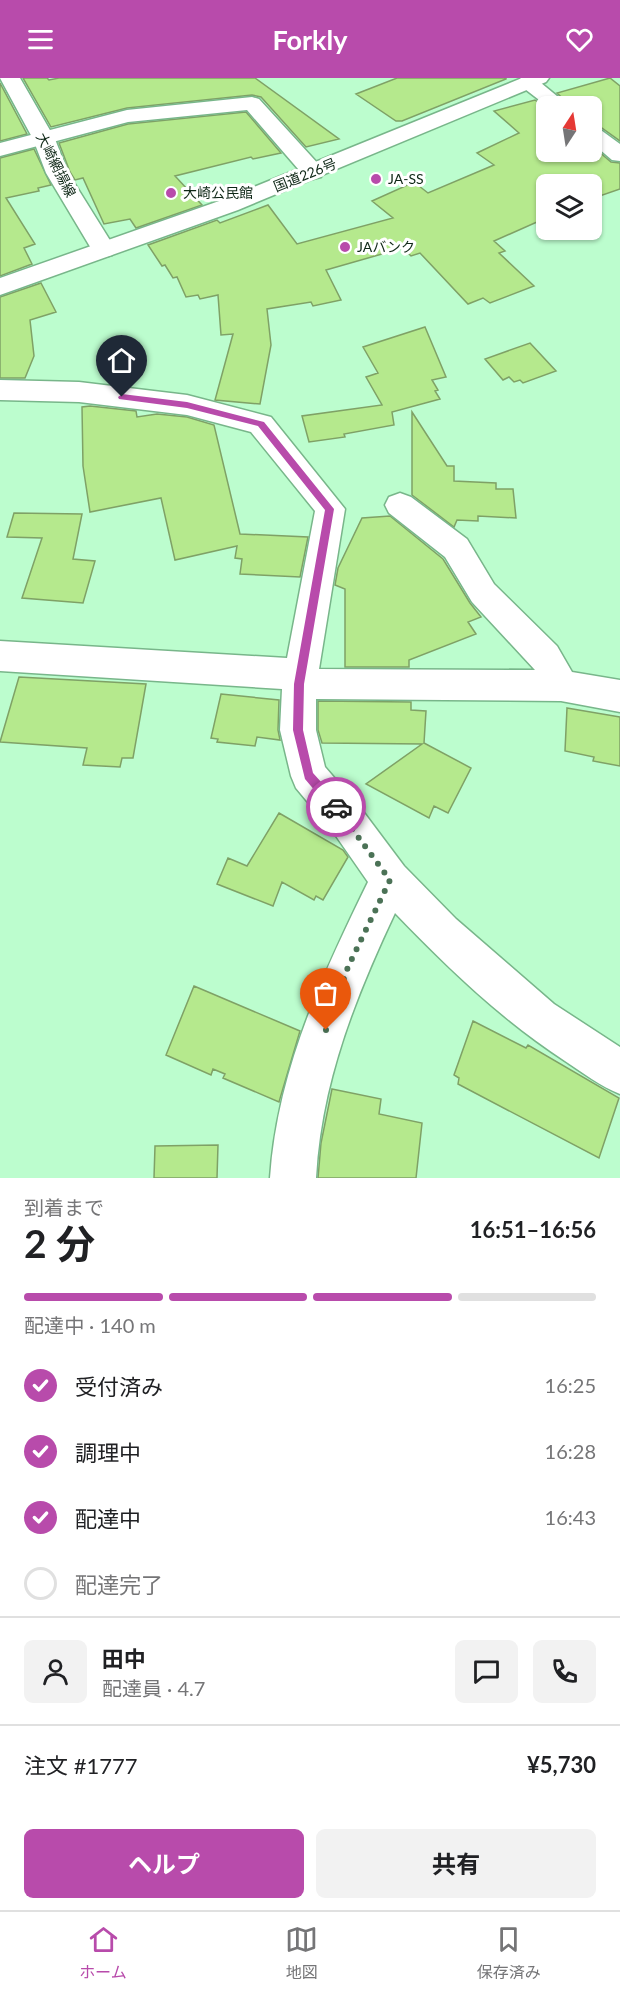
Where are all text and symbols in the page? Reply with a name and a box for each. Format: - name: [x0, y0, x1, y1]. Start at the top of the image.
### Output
- icon: menu: [24, 23, 57, 56]
- text: Forkly: [272, 23, 348, 56]
- icon: heart: [563, 23, 596, 56]
- north arrow: [536, 96, 602, 162]
- map controls: [536, 96, 602, 240]
- street label: 大崎網揚線: [33, 130, 80, 200]
- street label: 国道226号: [271, 154, 339, 195]
- place label: JA-SS: [388, 170, 424, 187]
- marker: JA-SS: [369, 172, 383, 186]
- button: layers: [536, 174, 602, 240]
- place label: 大崎公民館: [183, 184, 253, 201]
- marker: 大崎公民館: [164, 186, 178, 200]
- place label: JAバンク: [357, 238, 415, 255]
- marker: JAバンク: [338, 240, 352, 254]
- pin: [96, 335, 147, 397]
- icon: home: [105, 344, 138, 377]
- courier: [306, 777, 366, 837]
- icon: car: [320, 791, 353, 824]
- pin: [300, 968, 351, 1030]
- icon: bag: [309, 977, 342, 1010]
- text: 到着まで: [24, 1195, 104, 1219]
- text: 16:51–16:56: [470, 1216, 596, 1243]
- text: 2 分: [24, 1220, 95, 1266]
- text: 配達中 · 140 m: [24, 1313, 156, 1337]
- icon: check: [24, 1369, 57, 1402]
- text: 受付済み: [75, 1373, 163, 1400]
- text: 16:25: [545, 1373, 596, 1397]
- icon: check: [24, 1435, 57, 1468]
- text: 調理中: [75, 1439, 141, 1466]
- text: 16:28: [545, 1439, 596, 1463]
- icon: check: [24, 1501, 57, 1534]
- text: 配達中: [75, 1505, 141, 1532]
- text: 16:43: [545, 1505, 596, 1529]
- text: 配達完了: [75, 1571, 163, 1598]
- button: person: [24, 1640, 87, 1703]
- button: chat: [455, 1640, 518, 1703]
- button: phone: [533, 1640, 596, 1703]
- text: 田中: [102, 1645, 146, 1672]
- text: 配達員 · 4.7: [102, 1676, 205, 1700]
- text: ¥5,730: [527, 1751, 596, 1778]
- text: 注文 #1777: [24, 1752, 137, 1779]
- button: ヘルプ: [24, 1829, 304, 1898]
- button: 共有: [316, 1829, 596, 1898]
- tab: ホーム: [79, 1923, 127, 1983]
- tab: 地図: [285, 1923, 318, 1983]
- tab: 保存済み: [477, 1923, 541, 1983]

